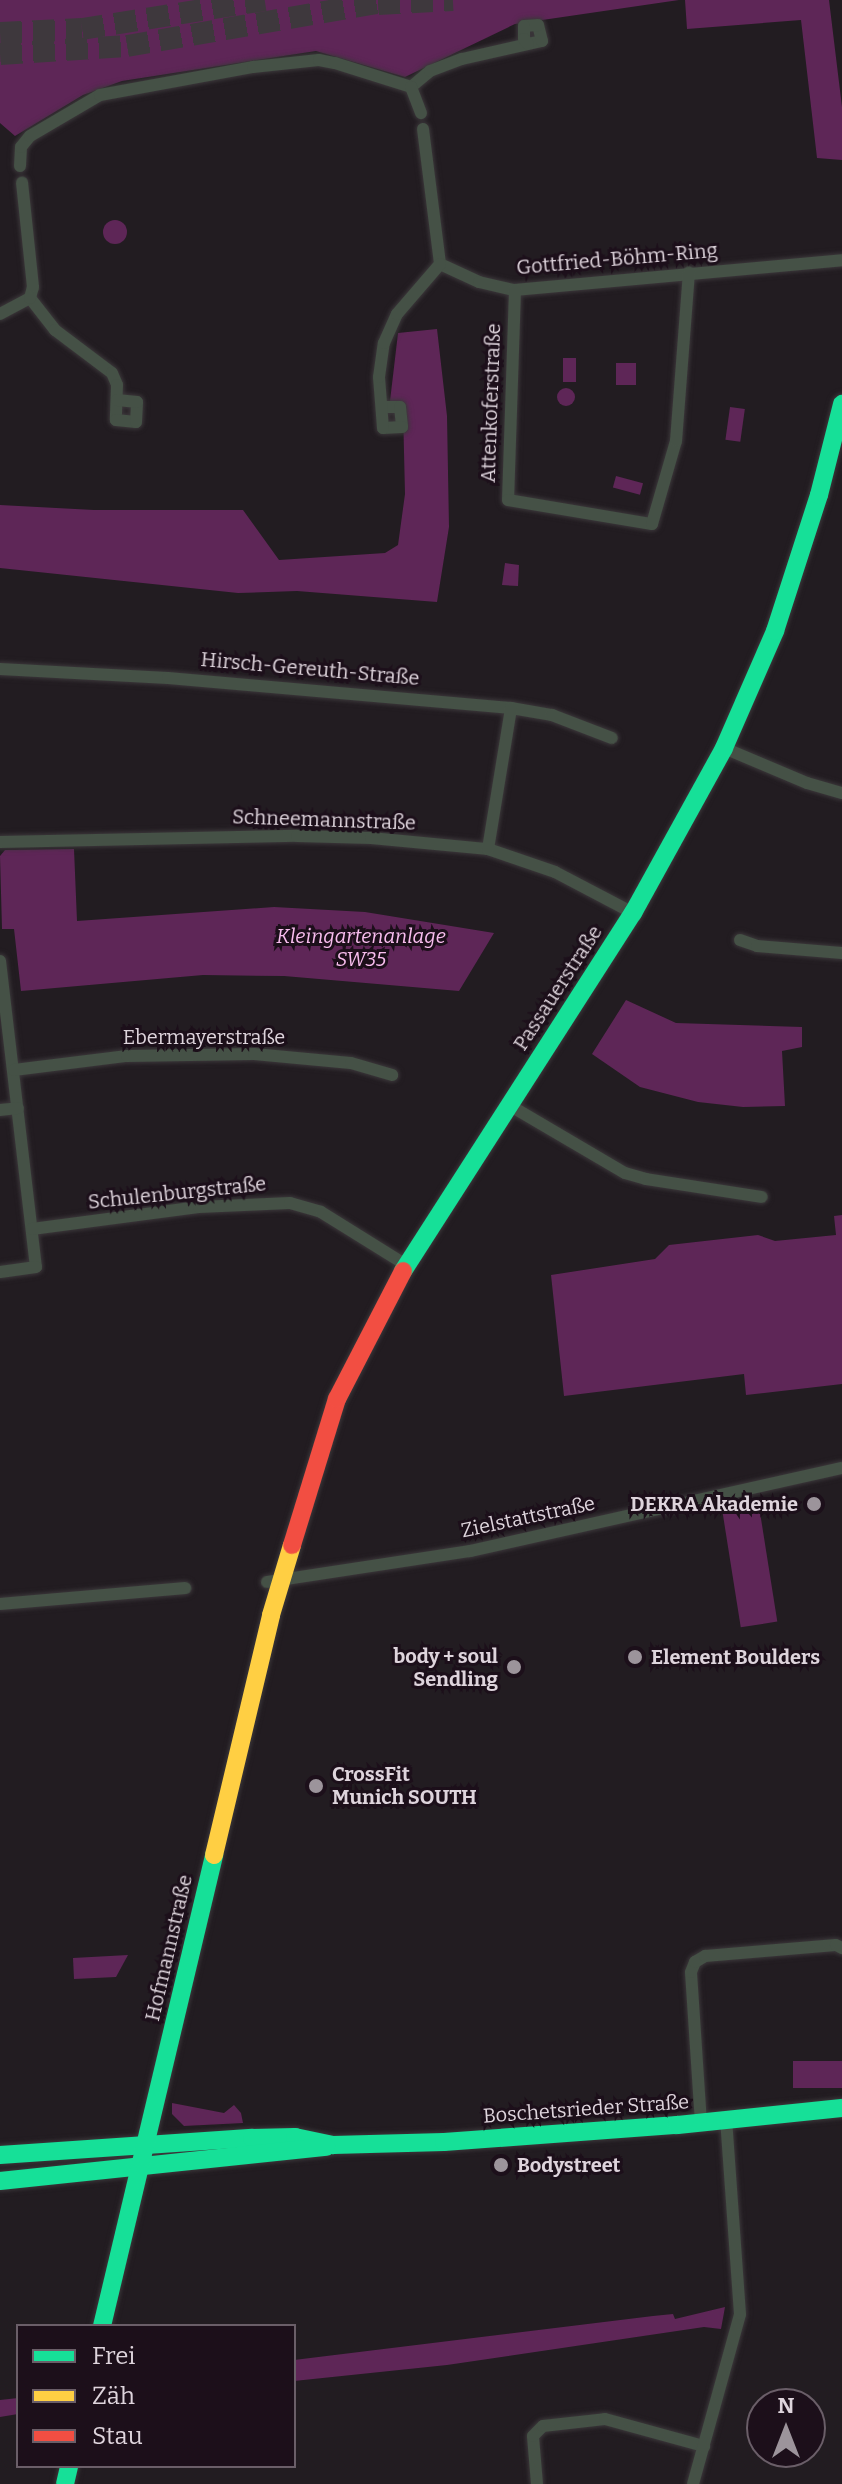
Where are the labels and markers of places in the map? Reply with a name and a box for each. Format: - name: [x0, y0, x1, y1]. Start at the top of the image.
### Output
- place label: DEKRA Akademie: [630, 1492, 798, 1516]
- marker: DEKRA Akademie: [805, 1495, 823, 1513]
- place label: body + soul Sendling: [393, 1644, 498, 1691]
- place label: Element Boulders: [651, 1645, 820, 1669]
- marker: Element Boulders: [626, 1648, 644, 1666]
- marker: body + soul Sendling: [505, 1658, 523, 1676]
- place label: CrossFit Munich SOUTH: [332, 1762, 477, 1809]
- marker: CrossFit Munich SOUTH: [307, 1777, 325, 1795]
- place label: Bodystreet: [517, 2153, 621, 2177]
- marker: Bodystreet: [492, 2156, 510, 2174]

